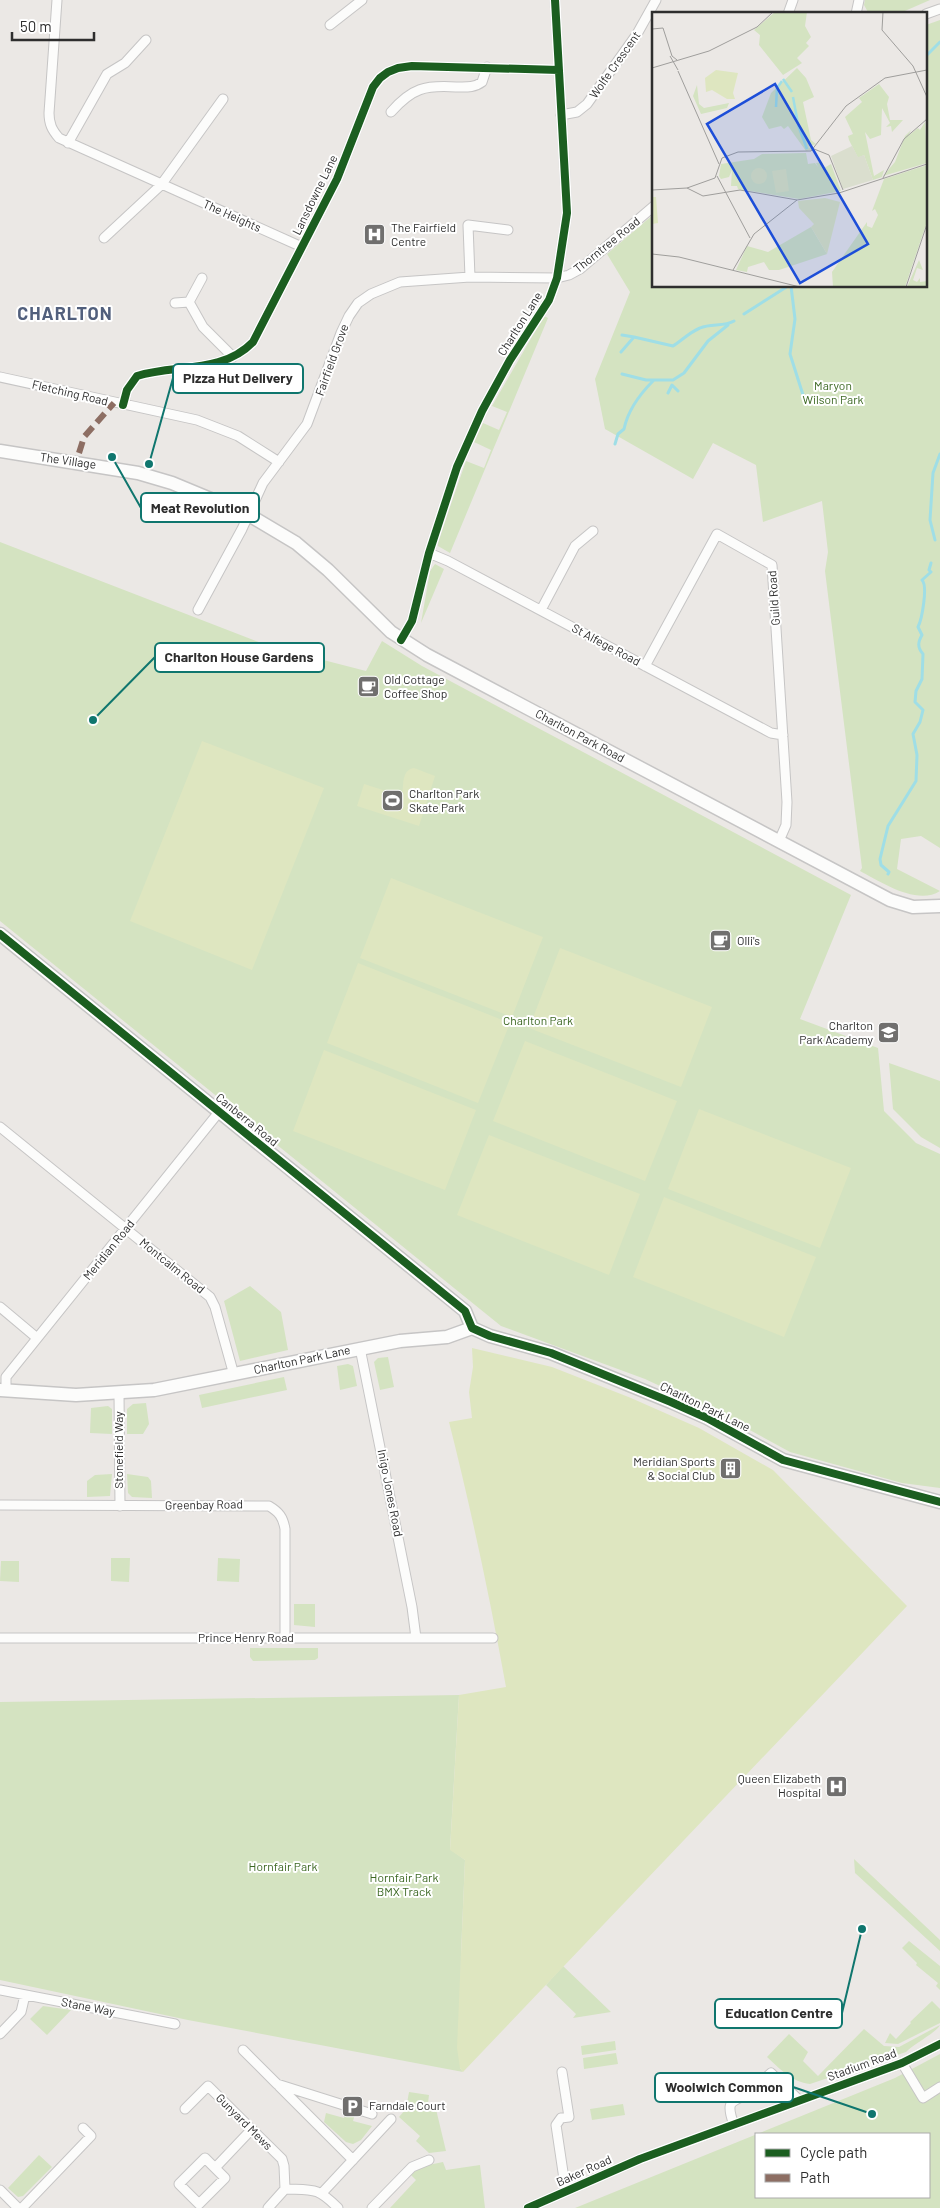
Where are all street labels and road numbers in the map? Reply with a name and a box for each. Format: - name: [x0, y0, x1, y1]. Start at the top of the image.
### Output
- street label: Wolfe Crescent: [586, 28, 643, 101]
- street label: Lansdowne Lane: [289, 152, 340, 237]
- street label: The Heights: [201, 196, 264, 234]
- street label: Thorntree Road: [570, 213, 642, 275]
- street label: Charlton Lane: [494, 289, 544, 358]
- street label: Fairfield Grove: [312, 322, 351, 397]
- street label: Fletching Road: [31, 376, 110, 408]
- street label: The Village: [39, 449, 97, 471]
- street label: Guild Road: [764, 570, 782, 626]
- street label: St Alfege Road: [570, 620, 643, 668]
- street label: Charlton Park Road: [533, 706, 628, 765]
- street label: Canberra Road: [214, 1090, 282, 1149]
- street label: Meridian Road: [80, 1216, 137, 1282]
- street label: Montcalm Road: [137, 1235, 208, 1296]
- street label: Charlton Park Lane: [252, 1342, 351, 1376]
- street label: Charlton Park Lane: [658, 1378, 753, 1434]
- street label: Stonefield Way: [111, 1411, 125, 1489]
- street label: Inigo Jones Road: [376, 1448, 406, 1538]
- street label: Greenbay Road: [165, 1496, 243, 1512]
- street label: Prince Henry Road: [198, 1630, 294, 1644]
- street label: Stane Way: [60, 1994, 117, 2018]
- street label: Stadium Road: [825, 2045, 898, 2083]
- street label: Gunyard Mews: [214, 2090, 276, 2152]
- street label: Baker Road: [554, 2152, 613, 2188]

